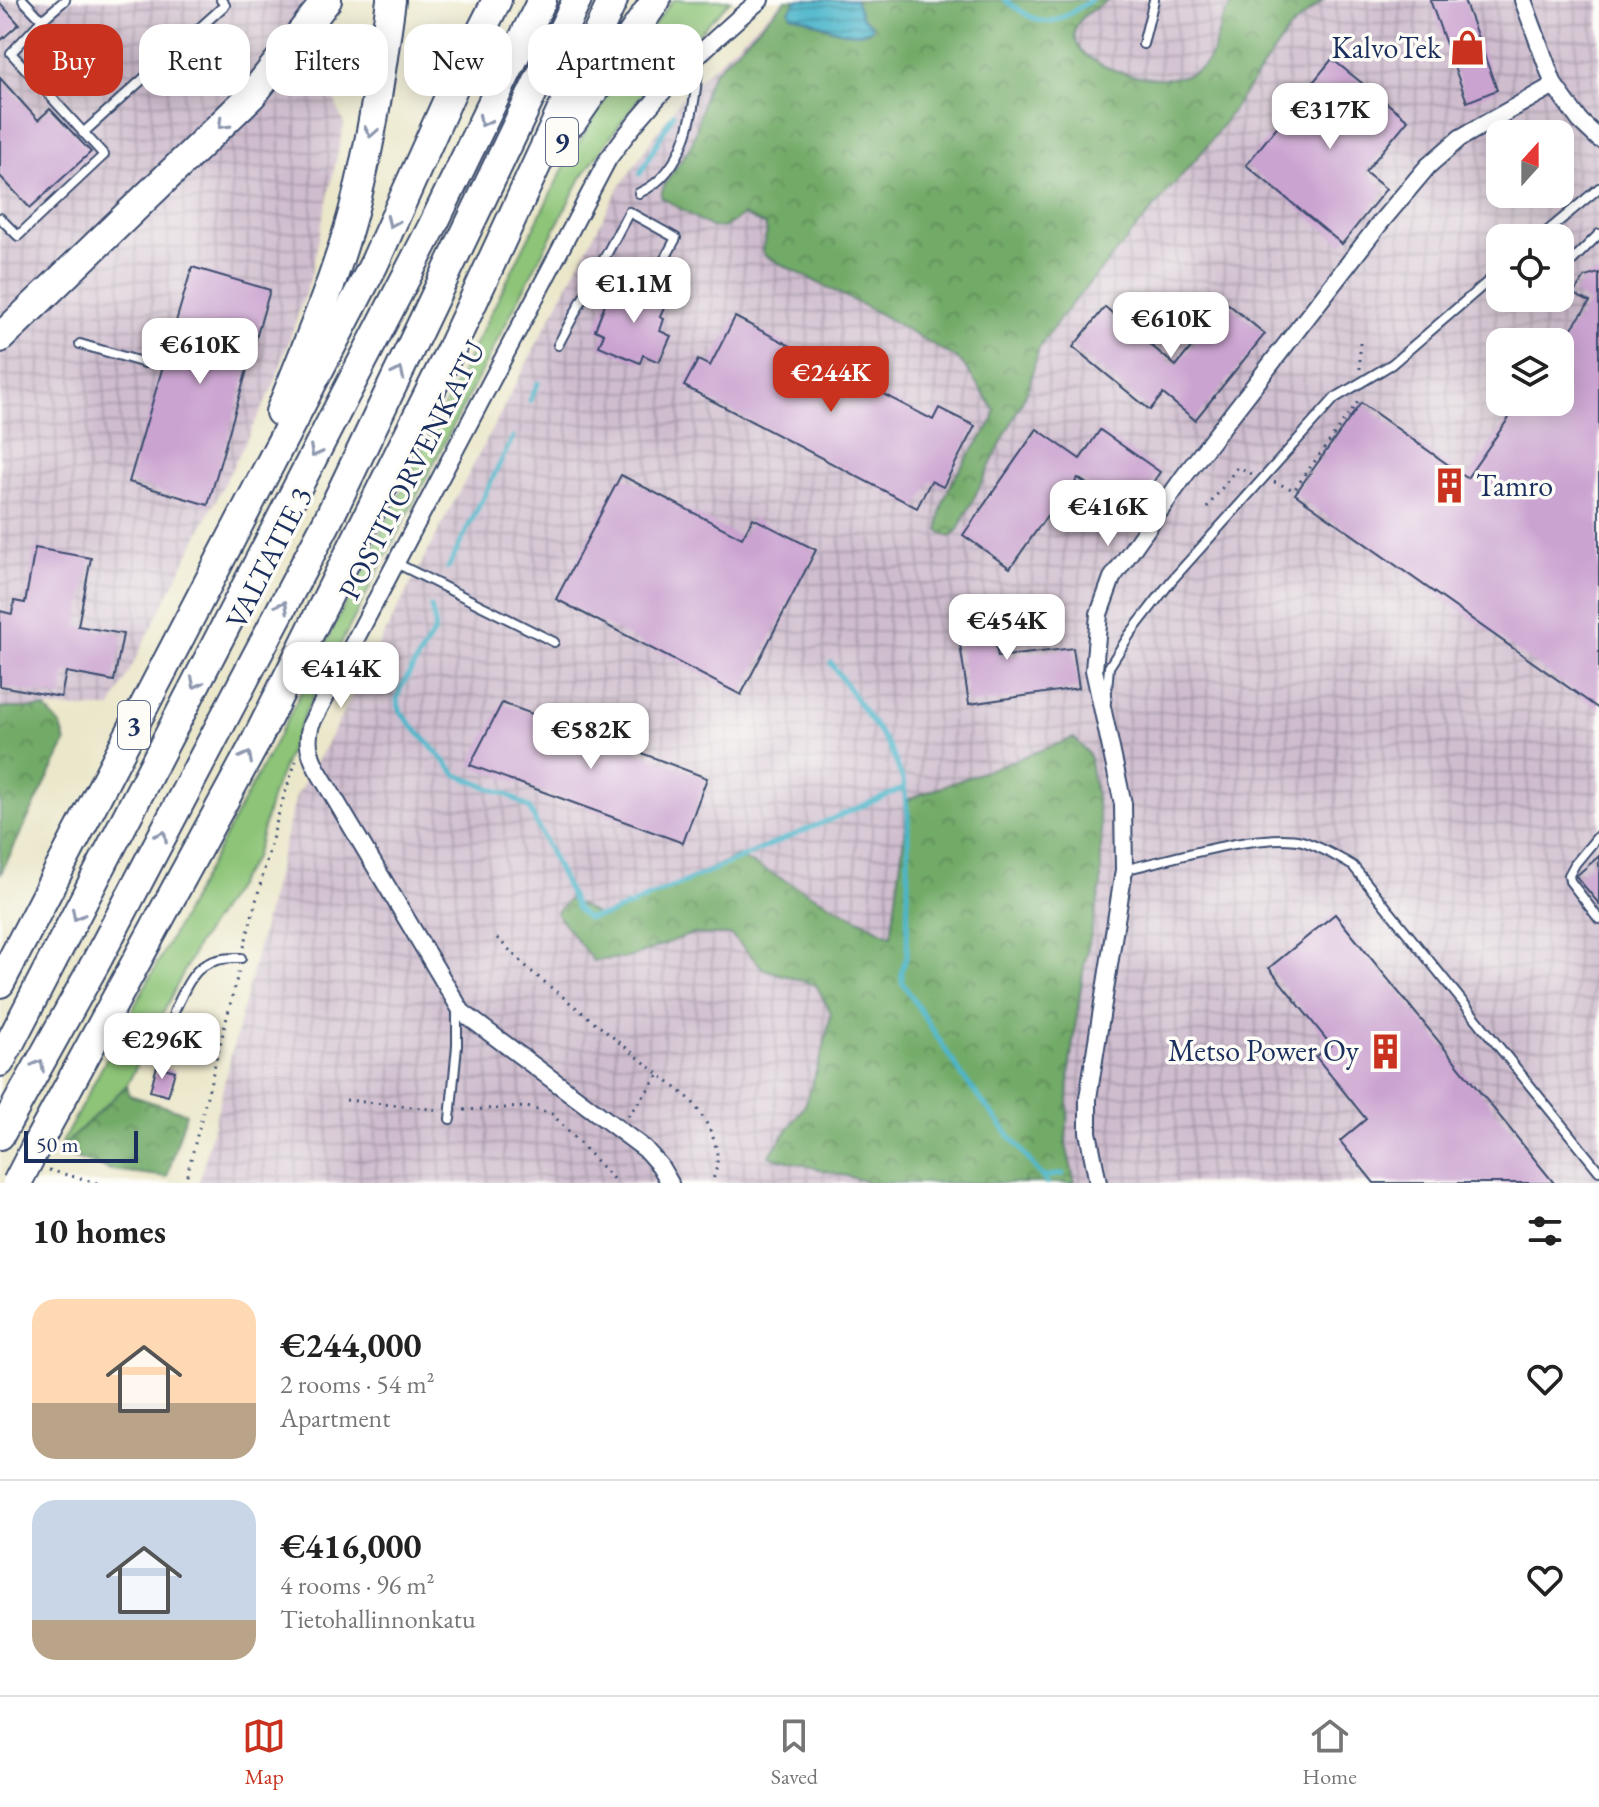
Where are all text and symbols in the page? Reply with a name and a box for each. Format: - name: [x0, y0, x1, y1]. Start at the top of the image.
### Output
- chip: Buy: [24, 24, 123, 96]
- chip: Rent: [139, 24, 250, 96]
- chip: Filters: [266, 24, 388, 96]
- chip: New: [404, 24, 512, 96]
- chip: Apartment: [528, 24, 703, 96]
- place label: KalvoTek: [1331, 28, 1442, 67]
- shop icon: KalvoTek: [1448, 29, 1486, 67]
- pin: €317K: [1274, 83, 1386, 151]
- text: €317K: [1290, 92, 1370, 126]
- one-way arrow: [478, 112, 494, 127]
- one-way arrow: [218, 115, 233, 129]
- road number: 9: [546, 118, 578, 166]
- north arrow: [1486, 120, 1574, 208]
- map controls: [1486, 120, 1574, 416]
- one-way arrow: [363, 125, 380, 139]
- one-way arrow: [386, 214, 402, 228]
- button: locate: [1486, 224, 1574, 312]
- pin: €1.1M: [578, 257, 690, 325]
- text: €1.1M: [596, 266, 672, 300]
- pin: €610K: [1115, 292, 1227, 360]
- text: €610K: [1131, 301, 1211, 335]
- pin: €610K: [144, 318, 256, 386]
- text: €610K: [160, 327, 240, 361]
- button: layers: [1486, 328, 1574, 416]
- street label: POSTITORVENKATU: [329, 334, 494, 606]
- pin: €244K: [775, 346, 887, 414]
- text: €244K: [791, 355, 871, 389]
- one-way arrow: [389, 367, 405, 382]
- one-way arrow: [309, 444, 324, 459]
- place label: Tamro: [1476, 466, 1553, 505]
- building icon: Tamro: [1431, 467, 1469, 505]
- street label: VALTATIE 3: [216, 480, 321, 635]
- pin: €416K: [1052, 480, 1164, 548]
- text: €416K: [1068, 489, 1148, 523]
- pin: €454K: [951, 594, 1063, 662]
- one-way arrow: [273, 599, 288, 614]
- text: €454K: [967, 603, 1047, 637]
- pin: €414K: [285, 642, 397, 710]
- text: €414K: [301, 651, 381, 685]
- one-way arrow: [190, 675, 205, 690]
- road number: 3: [118, 701, 150, 749]
- pin: €582K: [535, 703, 647, 771]
- text: €582K: [551, 712, 631, 746]
- one-way arrow: [237, 752, 253, 766]
- one-way arrow: [153, 830, 168, 844]
- one-way arrow: [71, 906, 87, 921]
- pin: €296K: [106, 1013, 218, 1081]
- text: €296K: [122, 1022, 202, 1056]
- place label: Metso Power Oy: [1168, 1031, 1360, 1070]
- building icon: Metso Power Oy: [1366, 1032, 1404, 1070]
- one-way arrow: [29, 1059, 45, 1074]
- scale bar: [24, 1127, 138, 1163]
- text: 50 m: [36, 1130, 79, 1159]
- text: 10 homes: [32, 1209, 166, 1253]
- icon: filters: [1523, 1209, 1567, 1253]
- text: €244,000: [280, 1323, 421, 1367]
- icon: home: [96, 1331, 192, 1427]
- icon: heart: [1523, 1357, 1567, 1401]
- text: 2 rooms · 54 m²: [280, 1367, 435, 1401]
- text: Apartment: [280, 1401, 390, 1435]
- text: €416,000: [280, 1524, 421, 1568]
- icon: home: [96, 1532, 192, 1628]
- icon: heart: [1523, 1558, 1567, 1602]
- text: 4 rooms · 96 m²: [280, 1568, 435, 1602]
- text: Tietohallinnonkatu: [280, 1602, 476, 1636]
- tab: Map: [242, 1714, 286, 1791]
- tab: Saved: [771, 1714, 818, 1791]
- tab: Home: [1302, 1714, 1357, 1791]

